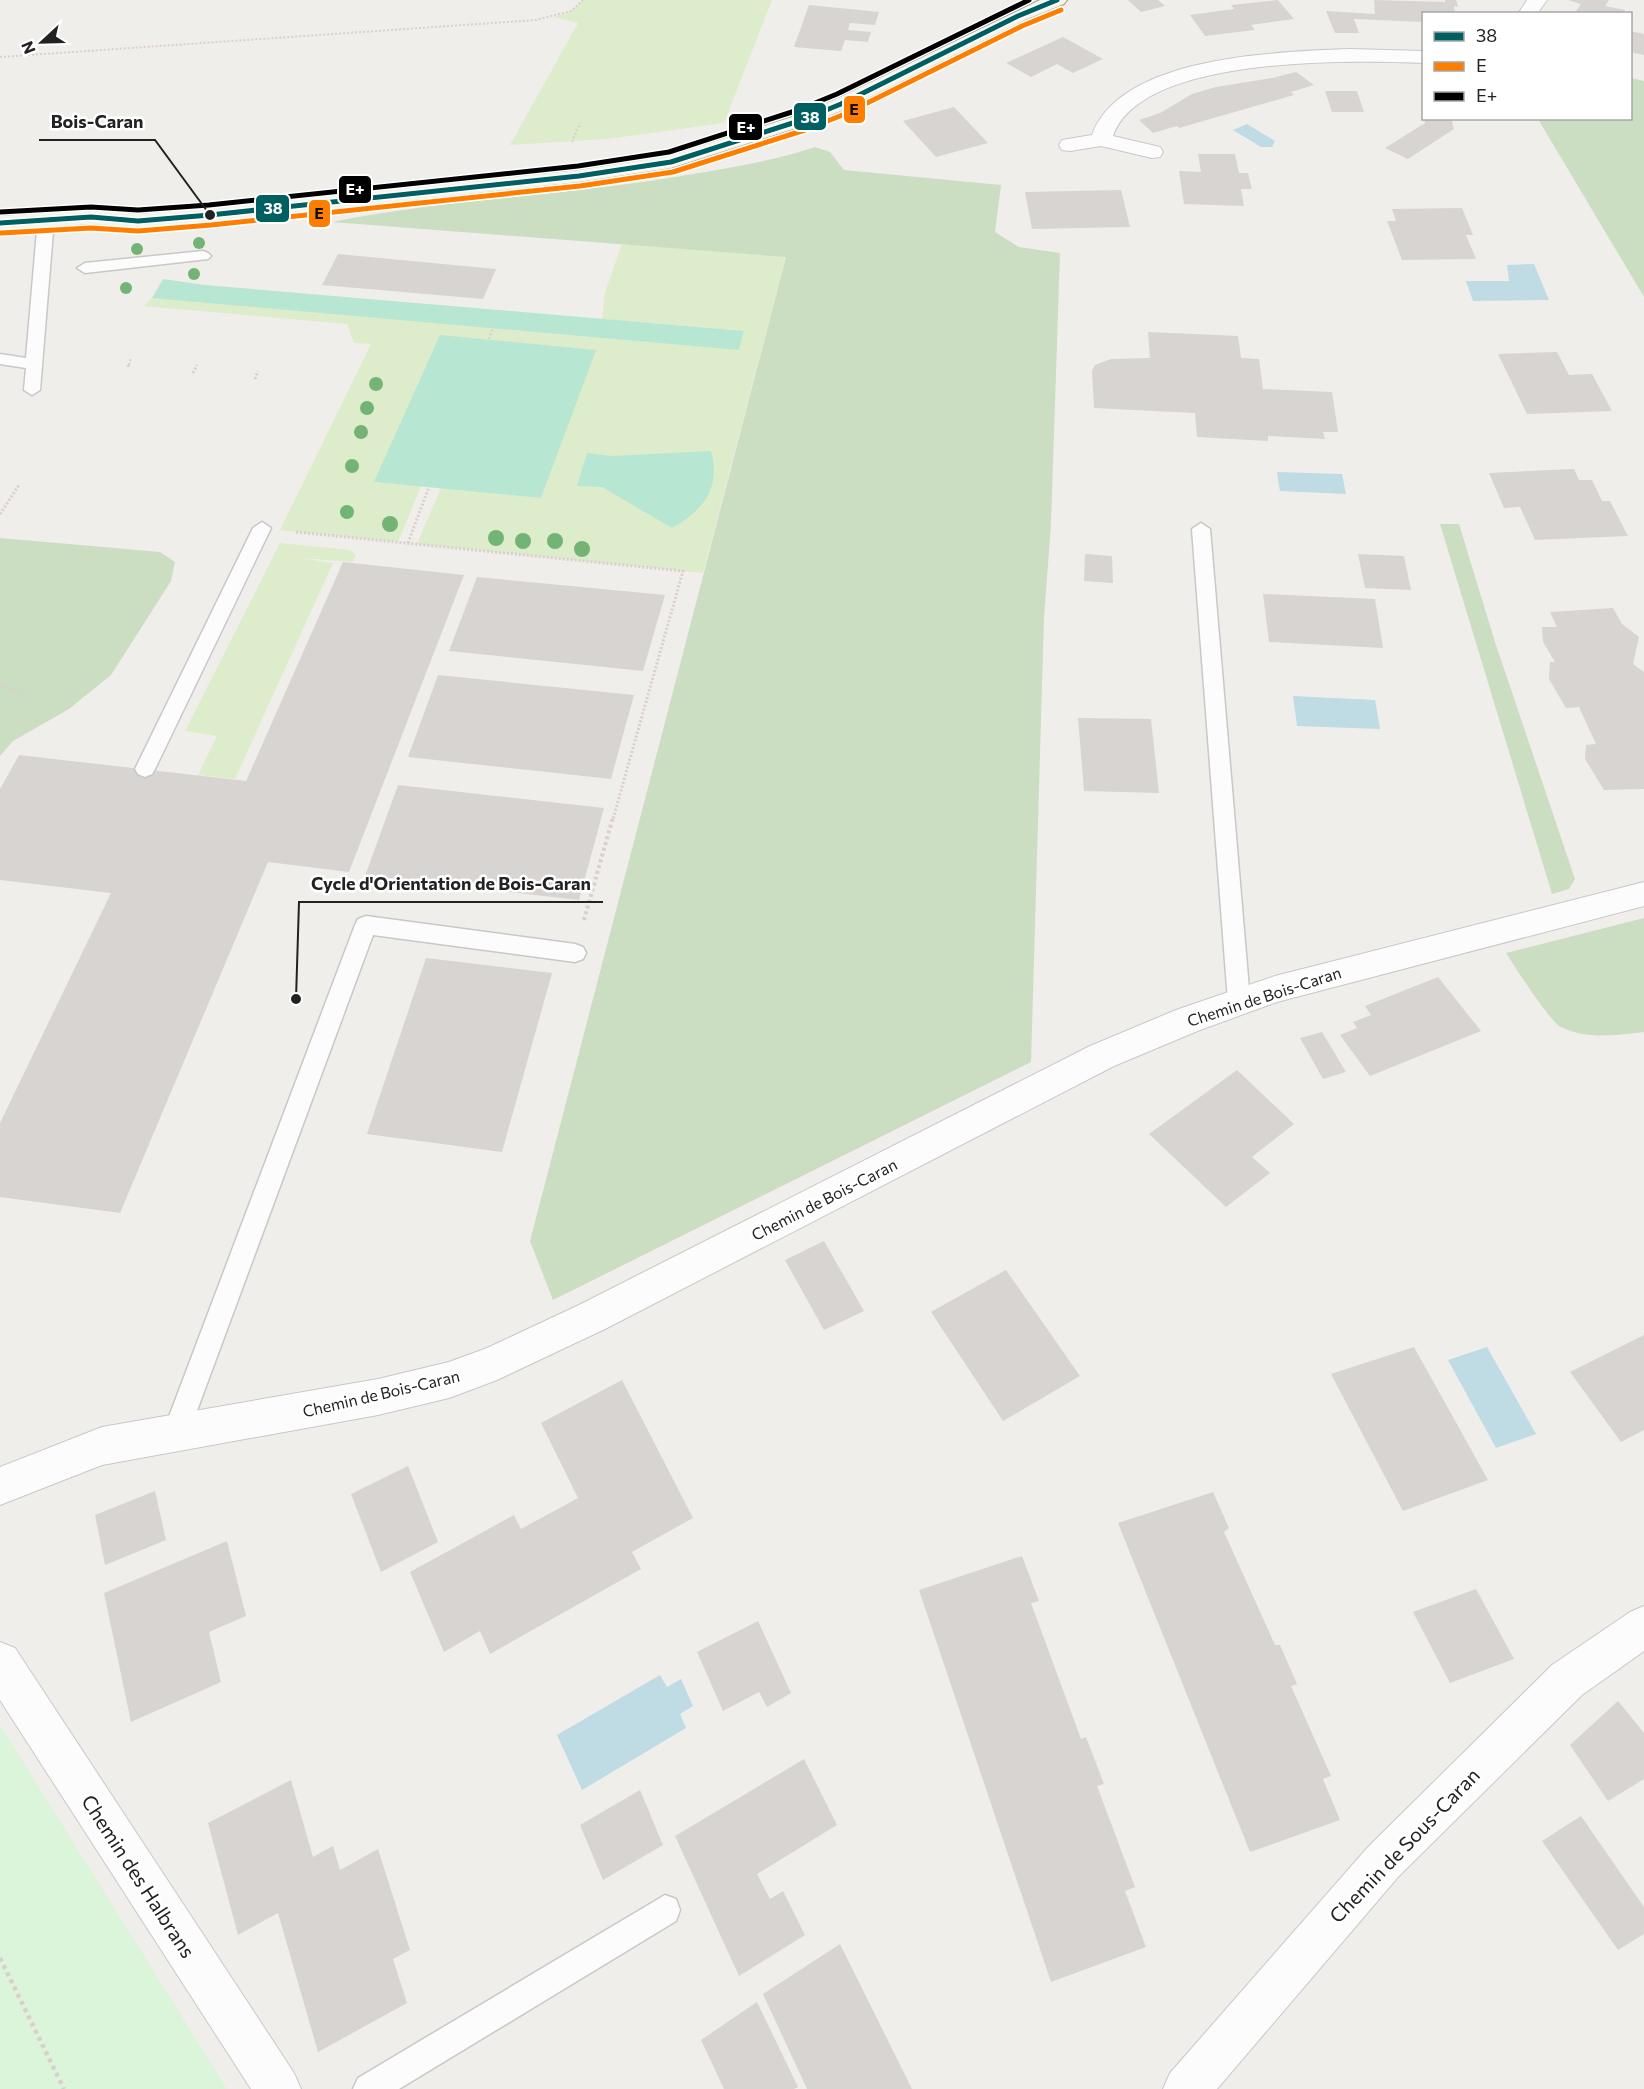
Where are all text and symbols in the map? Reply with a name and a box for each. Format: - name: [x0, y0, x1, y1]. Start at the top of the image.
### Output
- north arrow: [12, 12, 72, 72]
- legend: [1422, 12, 1632, 120]
- text: 38: [1476, 24, 1497, 46]
- text: N: [17, 39, 39, 57]
- text: E: [1476, 54, 1487, 76]
- text: E+: [1476, 84, 1497, 106]
- line badge: E: [843, 95, 866, 124]
- text: E: [849, 99, 859, 118]
- line badge: 38: [793, 102, 827, 131]
- callout: Bois-Caran: [39, 104, 155, 140]
- text: 38: [800, 107, 820, 126]
- text: Bois-Caran: [51, 110, 143, 132]
- line badge: E+: [728, 113, 763, 141]
- text: E+: [736, 117, 756, 136]
- line badge: E+: [338, 175, 372, 204]
- text: E+: [345, 179, 365, 198]
- line badge: 38: [255, 194, 290, 223]
- text: 38: [263, 198, 283, 217]
- line badge: E: [308, 199, 331, 228]
- text: E: [314, 203, 324, 222]
- callout: Cycle d'Orientation de Bois-Caran: [299, 866, 603, 902]
- text: Cycle d'Orientation de Bois-Caran: [311, 872, 591, 894]
- street label: Chemin de Bois-Caran: [1185, 962, 1343, 1030]
- street label: Chemin de Bois-Caran: [748, 1154, 900, 1244]
- street label: Chemin de Bois-Caran: [301, 1366, 461, 1420]
- street label: Chemin de Sous-Caran: [1324, 1763, 1484, 1927]
- street label: Chemin des Halbrans: [77, 1790, 201, 1962]

